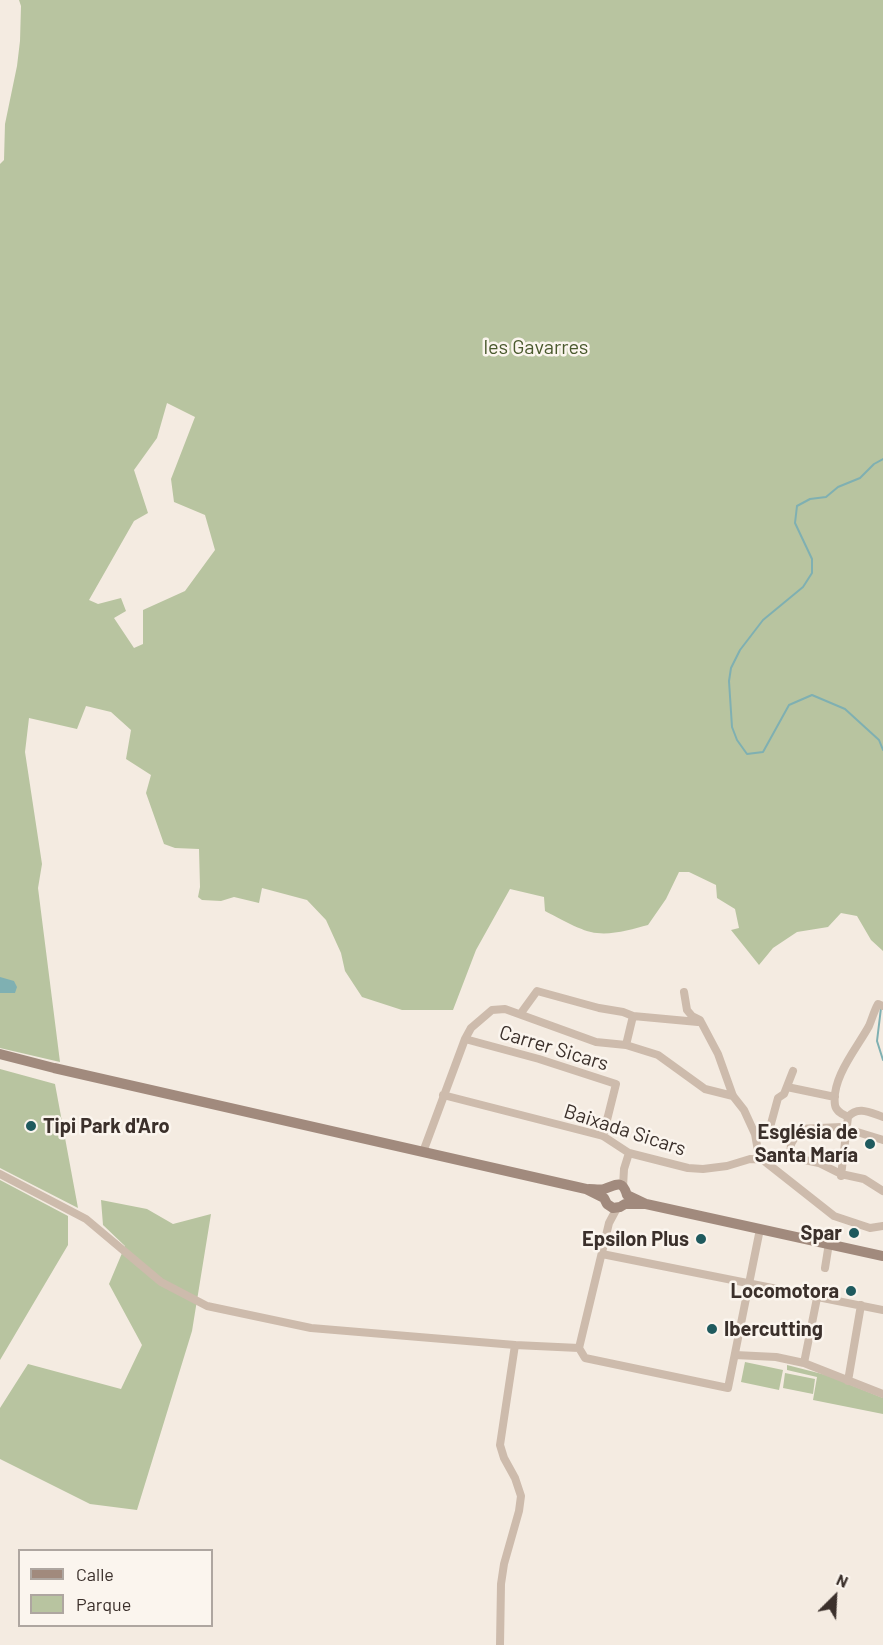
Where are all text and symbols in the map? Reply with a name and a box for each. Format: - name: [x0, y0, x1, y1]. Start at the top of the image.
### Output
- park label: les Gavarres: [484, 335, 588, 359]
- street label: Carrer Sicars: [497, 1020, 611, 1076]
- street label: Baixada Sicars: [561, 1099, 689, 1161]
- place label: Tipi Park d'Aro: [43, 1114, 170, 1138]
- marker: Tipi Park d'Aro: [24, 1119, 38, 1133]
- place label: Església de Santa María: [755, 1120, 858, 1167]
- marker: Església de Santa María: [863, 1137, 877, 1151]
- place label: Spar: [801, 1221, 842, 1245]
- marker: Spar: [847, 1226, 861, 1240]
- place label: Epsilon Plus: [582, 1227, 689, 1251]
- marker: Epsilon Plus: [694, 1232, 708, 1246]
- place label: Locomotora: [730, 1279, 839, 1303]
- marker: Locomotora: [844, 1284, 858, 1298]
- place label: Ibercutting: [724, 1317, 823, 1341]
- marker: Ibercutting: [705, 1322, 719, 1336]
- legend: [18, 1549, 213, 1627]
- text: Calle: [76, 1563, 114, 1585]
- north arrow: [805, 1567, 865, 1627]
- text: N: [834, 1569, 851, 1591]
- text: Parque: [76, 1593, 131, 1615]

